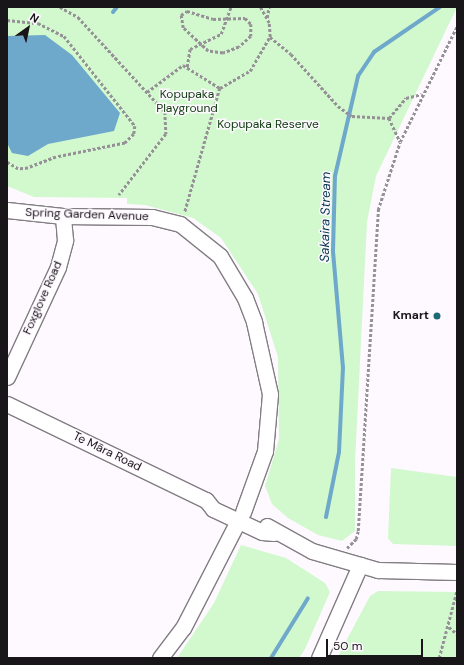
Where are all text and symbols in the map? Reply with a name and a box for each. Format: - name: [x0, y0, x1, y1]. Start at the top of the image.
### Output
- north arrow: [8, 8, 48, 48]
- text: N: [27, 10, 42, 26]
- park label: Kopupaka Playground: [156, 88, 218, 116]
- park label: Kopupaka Reserve: [217, 118, 319, 132]
- water label: Sakaira Stream: [317, 172, 335, 262]
- street label: Spring Garden Avenue: [25, 206, 149, 224]
- street label: Foxglove Road: [20, 259, 66, 337]
- place label: Kmart: [393, 309, 429, 323]
- marker: Kmart: [432, 311, 442, 321]
- street label: Te Māra Road: [70, 429, 144, 475]
- scale bar: [328, 631, 425, 657]
- text: 50 m: [333, 638, 362, 654]

